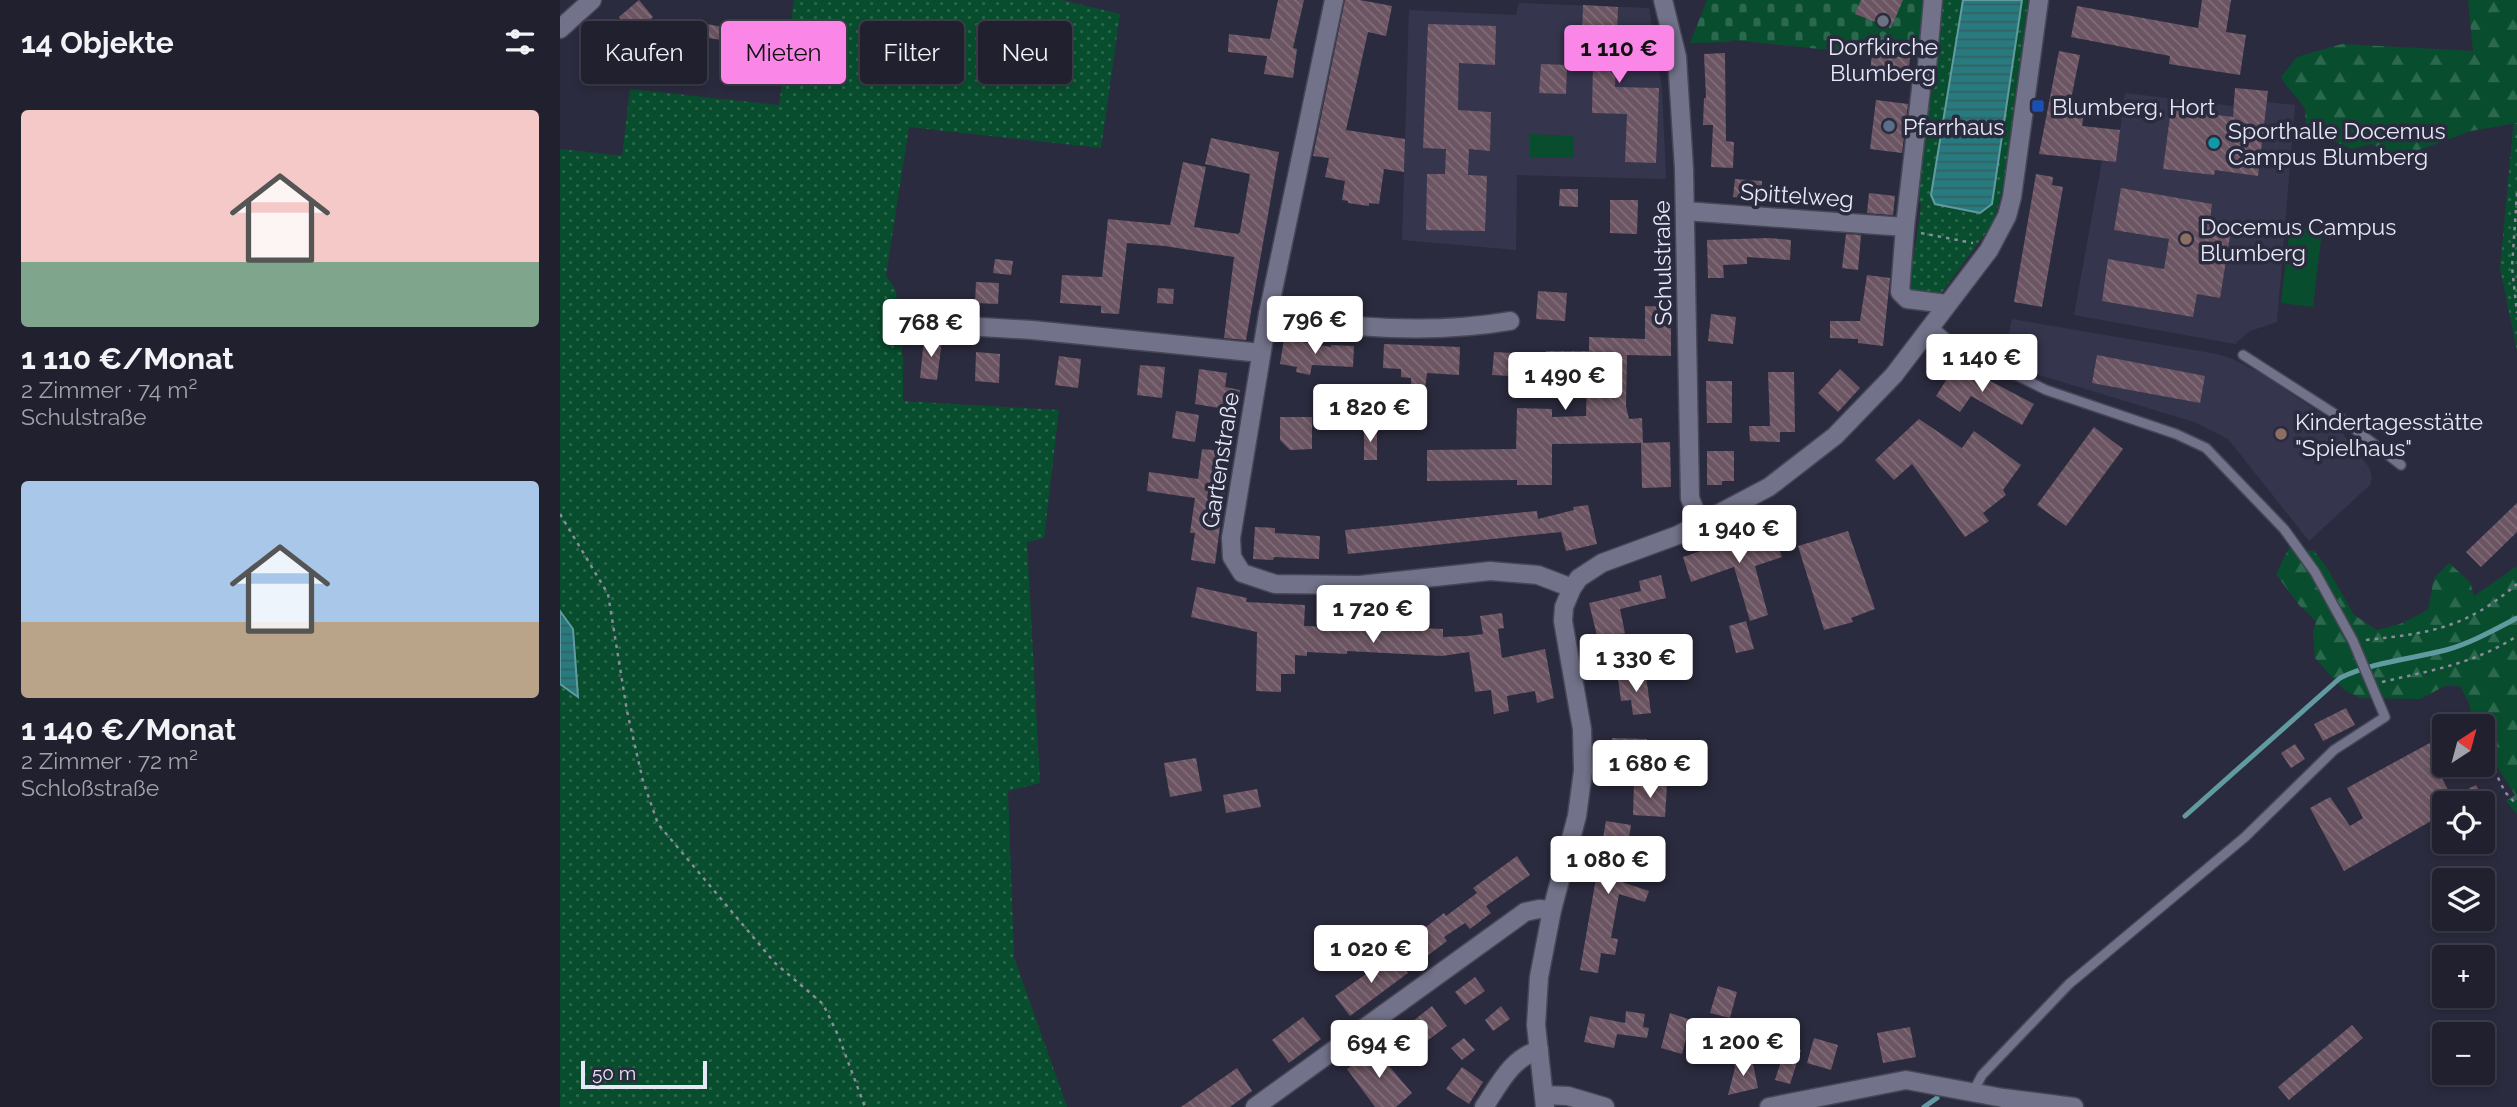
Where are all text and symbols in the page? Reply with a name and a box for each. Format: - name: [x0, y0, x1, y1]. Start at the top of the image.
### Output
- marker: Dorfkirche Blumberg: [1875, 13, 1891, 29]
- chip: Kaufen: [581, 21, 707, 84]
- chip: Mieten: [721, 21, 846, 84]
- chip: Filter: [860, 21, 964, 84]
- chip: Neu: [978, 21, 1072, 84]
- icon: filters: [501, 23, 539, 61]
- text: 14 Objekte: [21, 25, 174, 60]
- pin: 1 110 €: [1554, 25, 1684, 85]
- place label: Dorfkirche Blumberg: [1828, 33, 1938, 86]
- text: 1 110 €: [1580, 34, 1658, 61]
- place label: Blumberg, Hort: [2052, 93, 2216, 120]
- marker: Blumberg, Hort: [2030, 98, 2046, 114]
- place label: Pfarrhaus: [1903, 113, 2004, 140]
- place label: Sporthalle Docemus Campus Blumberg: [2228, 117, 2446, 170]
- marker: Pfarrhaus: [1881, 118, 1897, 134]
- marker: Sporthalle Docemus Campus Blumberg: [2206, 135, 2222, 151]
- icon: home: [217, 155, 343, 281]
- street label: Spittelweg: [1739, 178, 1855, 212]
- street label: Schulstraße: [1647, 200, 1677, 326]
- place label: Docemus Campus Blumberg: [2200, 213, 2396, 266]
- marker: Docemus Campus Blumberg: [2178, 231, 2194, 247]
- pin: 796 €: [1266, 296, 1364, 356]
- pin: 768 €: [882, 300, 980, 359]
- text: 796 €: [1283, 305, 1347, 332]
- text: 768 €: [899, 308, 963, 335]
- pin: 1 140 €: [1917, 334, 2047, 394]
- text: 1 110 €/Monat: [21, 341, 234, 376]
- text: 1 140 €: [1942, 343, 2022, 370]
- pin: 1 490 €: [1500, 352, 1630, 412]
- text: 1 490 €: [1524, 361, 1606, 388]
- text: 2 Zimmer · 74 m²: [21, 376, 197, 403]
- pin: 1 820 €: [1305, 384, 1435, 444]
- street label: Gartenstraße: [1196, 390, 1244, 530]
- text: 1 820 €: [1329, 393, 1411, 420]
- text: Schulstraße: [21, 403, 146, 430]
- place label: Kindertagesstätte "Spielhaus": [2295, 408, 2483, 461]
- marker: Kindertagesstätte "Spielhaus": [2273, 426, 2289, 442]
- pin: 1 940 €: [1674, 505, 1804, 565]
- text: 1 940 €: [1698, 514, 1780, 541]
- icon: home: [217, 526, 343, 652]
- pin: 1 720 €: [1308, 586, 1438, 645]
- text: 1 720 €: [1333, 594, 1413, 621]
- pin: 1 330 €: [1571, 634, 1701, 694]
- text: 1 330 €: [1596, 643, 1676, 670]
- text: 1 140 €/Monat: [21, 712, 236, 747]
- north arrow: [2432, 714, 2496, 777]
- map controls: [2432, 714, 2495, 1085]
- pin: 1 680 €: [1585, 740, 1715, 800]
- text: 2 Zimmer · 72 m²: [21, 747, 198, 774]
- text: 1 680 €: [1609, 749, 1691, 776]
- text: Schloßstraße: [21, 774, 159, 801]
- button: locate: [2432, 791, 2495, 854]
- pin: 1 080 €: [1543, 836, 1673, 896]
- text: 1 080 €: [1567, 845, 1649, 872]
- button: layers: [2432, 868, 2495, 931]
- pin: 1 020 €: [1306, 926, 1436, 985]
- text: 1 020 €: [1330, 934, 1412, 961]
- button: +: [2432, 945, 2495, 1008]
- pin: 1 200 €: [1678, 1018, 1808, 1078]
- pin: 694 €: [1330, 1020, 1428, 1080]
- button: −: [2432, 1022, 2495, 1085]
- text: 1 200 €: [1702, 1027, 1784, 1054]
- text: 694 €: [1347, 1029, 1411, 1056]
- scale bar: [581, 1058, 707, 1090]
- text: 50 m: [592, 1062, 636, 1084]

